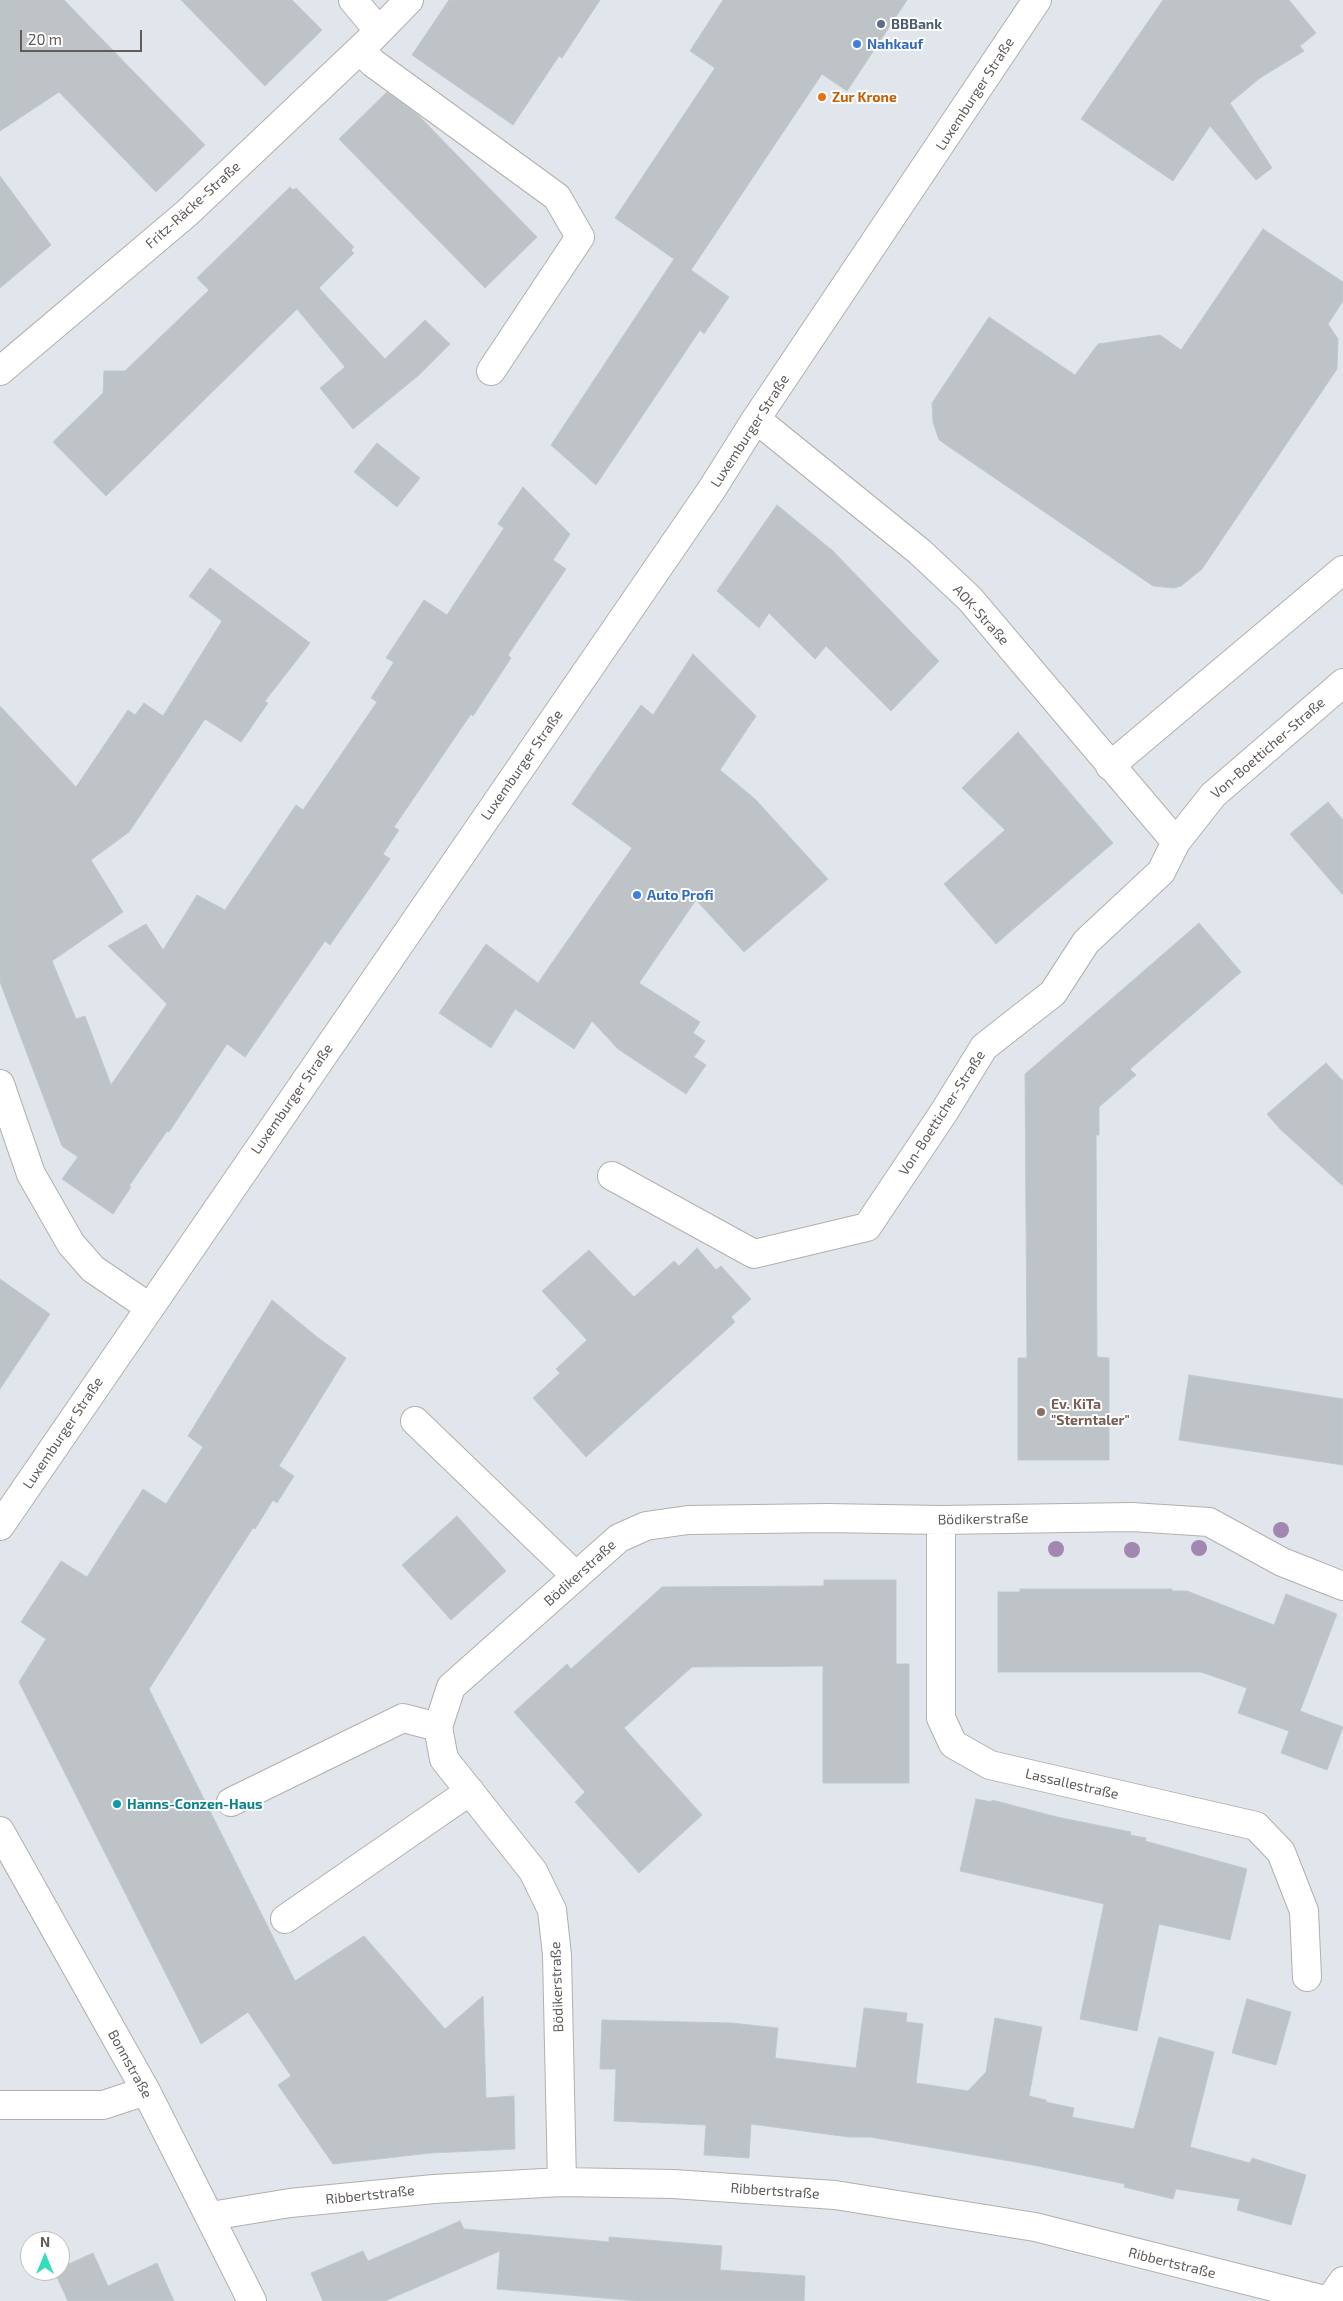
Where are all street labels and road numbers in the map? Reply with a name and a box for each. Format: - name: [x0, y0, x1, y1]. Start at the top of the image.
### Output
- street label: Luxemburger Straße: [932, 34, 1018, 154]
- street label: Fritz-Räcke-Straße: [142, 158, 244, 252]
- street label: Luxemburger Straße: [707, 371, 793, 491]
- street label: AOK-Straße: [950, 581, 1012, 649]
- street label: Von-Boetticher-Straße: [1208, 694, 1328, 802]
- street label: Luxemburger Straße: [478, 706, 566, 824]
- street label: Luxemburger Straße: [248, 1040, 336, 1158]
- street label: Von-Boetticher-Straße: [895, 1047, 989, 1179]
- street label: Luxemburger Straße: [19, 1374, 107, 1492]
- street label: Bödikerstraße: [937, 1510, 1029, 1528]
- street label: Bödikerstraße: [541, 1536, 619, 1610]
- street label: Lassallestraße: [1024, 1765, 1120, 1803]
- street label: Bödikerstraße: [547, 1941, 567, 2033]
- street label: Bonnstraße: [104, 2027, 156, 2101]
- street label: Ribbertstraße: [730, 2180, 820, 2202]
- street label: Ribbertstraße: [325, 2182, 415, 2208]
- street label: Ribbertstraße: [1127, 2244, 1217, 2282]

